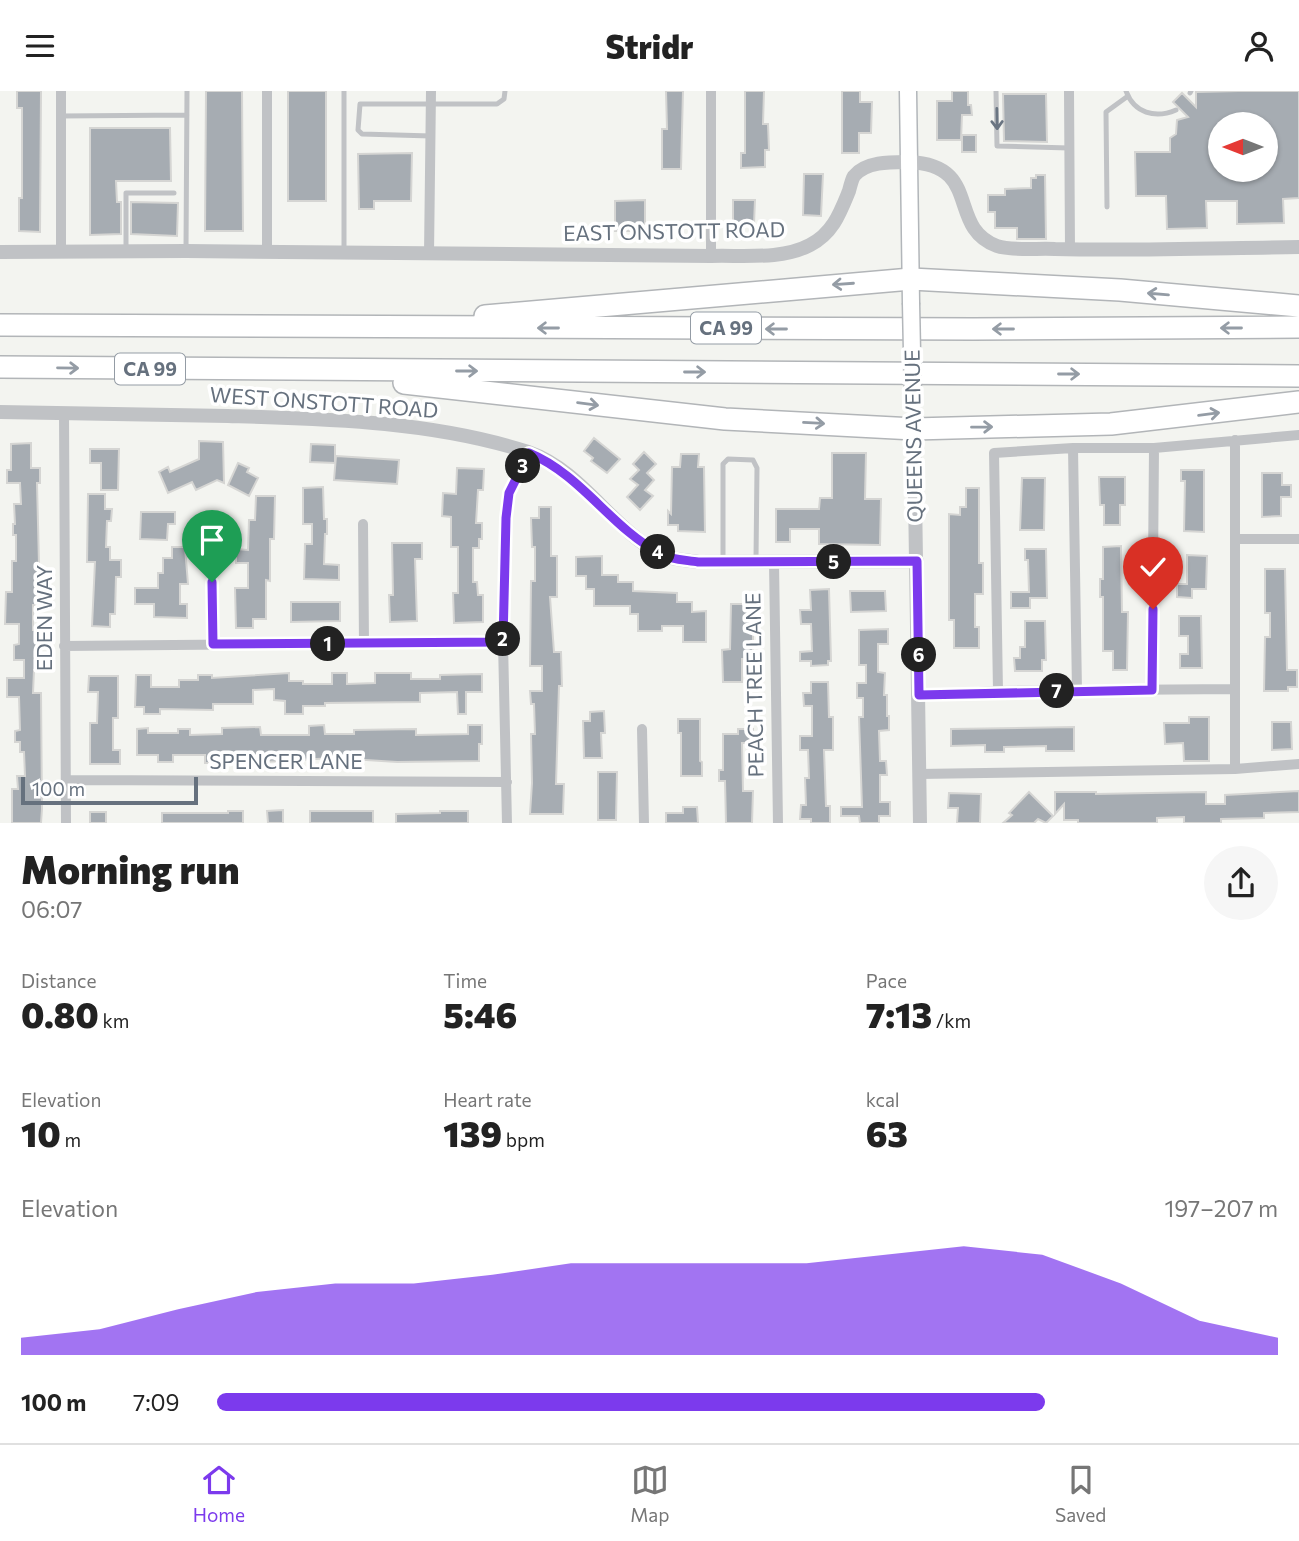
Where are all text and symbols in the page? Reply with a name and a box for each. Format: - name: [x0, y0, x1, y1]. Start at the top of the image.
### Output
- text: Stridr: [606, 26, 693, 66]
- icon: menu: [21, 27, 59, 65]
- icon: person: [1240, 27, 1278, 65]
- one-way arrow: [990, 107, 1003, 130]
- north arrow: [1208, 112, 1278, 182]
- map controls: [1208, 112, 1278, 182]
- street label: EAST ONSTOTT ROAD: [563, 216, 785, 245]
- one-way arrow: [832, 278, 855, 291]
- one-way arrow: [1147, 287, 1170, 300]
- road number: CA 99: [691, 312, 761, 343]
- one-way arrow: [537, 321, 560, 335]
- one-way arrow: [1220, 321, 1243, 335]
- one-way arrow: [765, 322, 788, 336]
- one-way arrow: [992, 322, 1015, 336]
- street label: QUEENS AVENUE: [898, 349, 927, 523]
- road number: CA 99: [115, 353, 185, 385]
- one-way arrow: [56, 361, 79, 375]
- one-way arrow: [455, 364, 478, 378]
- one-way arrow: [683, 365, 706, 379]
- one-way arrow: [1057, 367, 1080, 381]
- street label: WEST ONSTOTT ROAD: [209, 381, 439, 422]
- one-way arrow: [576, 398, 598, 411]
- one-way arrow: [1197, 408, 1220, 421]
- one-way arrow: [803, 417, 826, 430]
- one-way arrow: [970, 420, 993, 434]
- pin: 3: [505, 449, 540, 483]
- text: 3: [517, 454, 528, 477]
- pin: [182, 510, 242, 582]
- icon: arrive: [193, 521, 231, 559]
- pin: 4: [640, 535, 676, 569]
- pin: [1123, 537, 1183, 609]
- text: 4: [652, 540, 663, 563]
- pin: 5: [816, 545, 852, 580]
- icon: check: [1134, 548, 1172, 586]
- text: 5: [828, 550, 839, 573]
- street label: EDEN WAY: [31, 564, 56, 671]
- street label: PEACH TREE LANE: [739, 592, 768, 778]
- pin: 2: [486, 621, 520, 657]
- pin: 1: [310, 627, 346, 661]
- text: 2: [497, 627, 508, 650]
- text: 1: [323, 632, 332, 655]
- pin: 6: [902, 637, 936, 673]
- text: 6: [913, 643, 924, 666]
- pin: 7: [1040, 673, 1074, 709]
- text: 7: [1051, 679, 1062, 702]
- street label: SPENCER LANE: [209, 748, 363, 773]
- scale bar: [21, 775, 198, 806]
- text: 100 m: [32, 777, 85, 800]
- text: Morning run: [21, 845, 240, 892]
- button: share: [1204, 846, 1278, 920]
- text: 06:07: [21, 895, 82, 923]
- text: Distance: [21, 969, 97, 992]
- text: Time: [443, 969, 487, 992]
- text: Pace: [866, 969, 907, 992]
- text: 0.80: [21, 992, 99, 1035]
- text: 5:46: [443, 992, 517, 1035]
- text: 7:13: [866, 992, 932, 1035]
- text: km: [99, 1009, 129, 1032]
- text: /km: [932, 1009, 971, 1032]
- text: Elevation: [21, 1088, 101, 1111]
- text: Heart rate: [443, 1088, 532, 1111]
- text: kcal: [866, 1088, 900, 1111]
- text: 10: [21, 1111, 61, 1154]
- text: 139: [443, 1111, 502, 1154]
- text: 63: [866, 1111, 908, 1154]
- text: m: [61, 1128, 81, 1151]
- text: bpm: [502, 1128, 545, 1151]
- text: Elevation: [21, 1194, 118, 1222]
- text: 197–207 m: [1164, 1194, 1278, 1222]
- text: 100 m: [21, 1388, 86, 1416]
- text: 7:09: [133, 1388, 180, 1416]
- tab: Home: [193, 1461, 245, 1526]
- tab: Map: [630, 1461, 670, 1526]
- tab: Saved: [1055, 1461, 1106, 1526]

